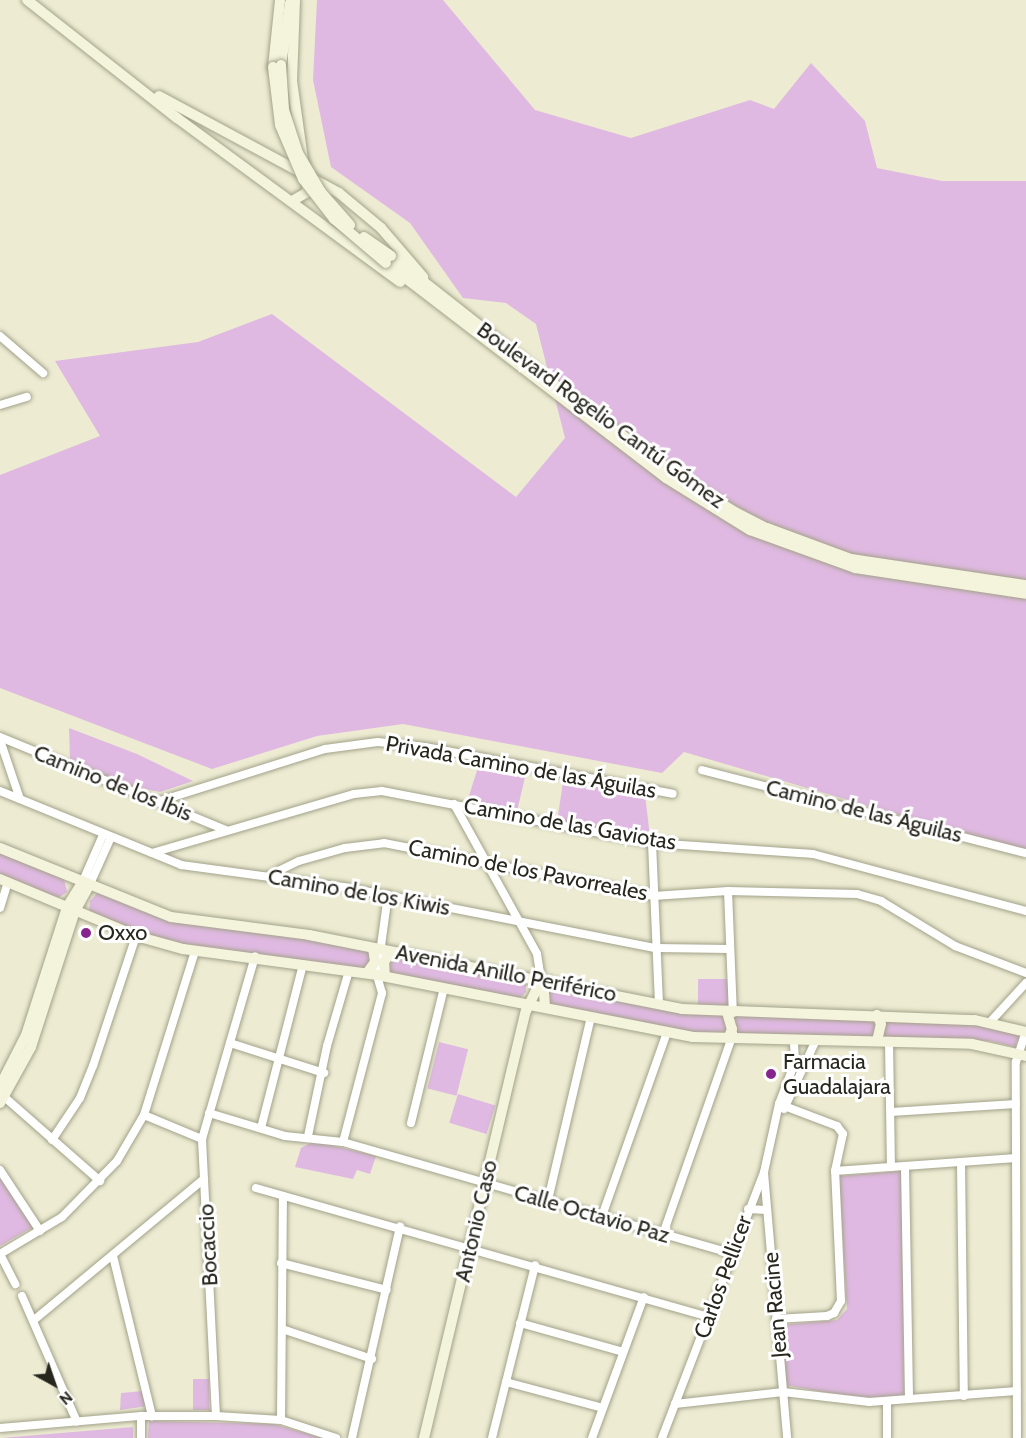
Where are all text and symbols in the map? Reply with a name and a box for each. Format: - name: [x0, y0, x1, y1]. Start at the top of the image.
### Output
- street label: Boulevard Rogelio Cantú Gómez: [472, 316, 730, 514]
- street label: Privada Camino de las Águilas: [384, 730, 658, 804]
- street label: Camino de los Ibis: [30, 739, 196, 827]
- street label: Camino de las Águilas: [763, 774, 965, 848]
- street label: Camino de las Gaviotas: [462, 792, 678, 856]
- street label: Camino de los Pavorreales: [406, 834, 650, 906]
- street label: Camino de los Kiwis: [266, 863, 452, 921]
- place label: Oxxo: [98, 920, 147, 946]
- marker: Oxxo: [79, 926, 93, 940]
- street label: Avenida Anillo Periférico: [393, 939, 619, 1007]
- place label: Farmacia Guadalajara: [783, 1048, 891, 1100]
- marker: Farmacia Guadalajara: [764, 1067, 778, 1081]
- street label: Antonio Caso: [449, 1157, 503, 1285]
- street label: Calle Octavio Paz: [511, 1179, 673, 1249]
- street label: Bocaccio: [193, 1203, 223, 1287]
- street label: Carlos Pellicer: [689, 1212, 757, 1342]
- street label: Jean Racine: [757, 1251, 793, 1359]
- north arrow: [24, 1354, 84, 1414]
- text: N: [55, 1387, 76, 1409]

